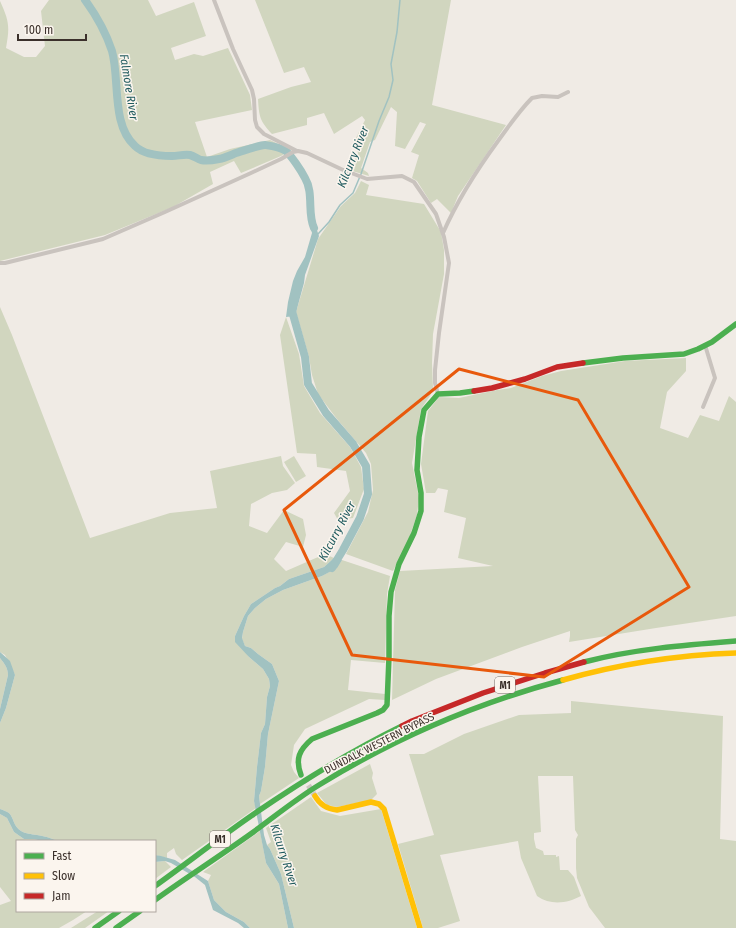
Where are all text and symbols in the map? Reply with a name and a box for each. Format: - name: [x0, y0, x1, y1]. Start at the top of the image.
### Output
- scale bar: [18, 16, 86, 42]
- text: 100 m: [24, 23, 53, 37]
- water label: Falmore River: [117, 53, 141, 122]
- water label: Kilcurry River: [334, 124, 372, 190]
- water label: Kilcurry River: [316, 498, 359, 563]
- road number: M1: [495, 677, 515, 693]
- street label: DUNDALK WESTERN BYPASS: [322, 710, 437, 777]
- water label: Kilcurry River: [267, 822, 301, 889]
- road number: M1: [210, 831, 230, 847]
- legend: [16, 840, 156, 912]
- text: Fast: [52, 849, 71, 863]
- text: Slow: [52, 869, 75, 883]
- text: Jam: [52, 889, 70, 903]

